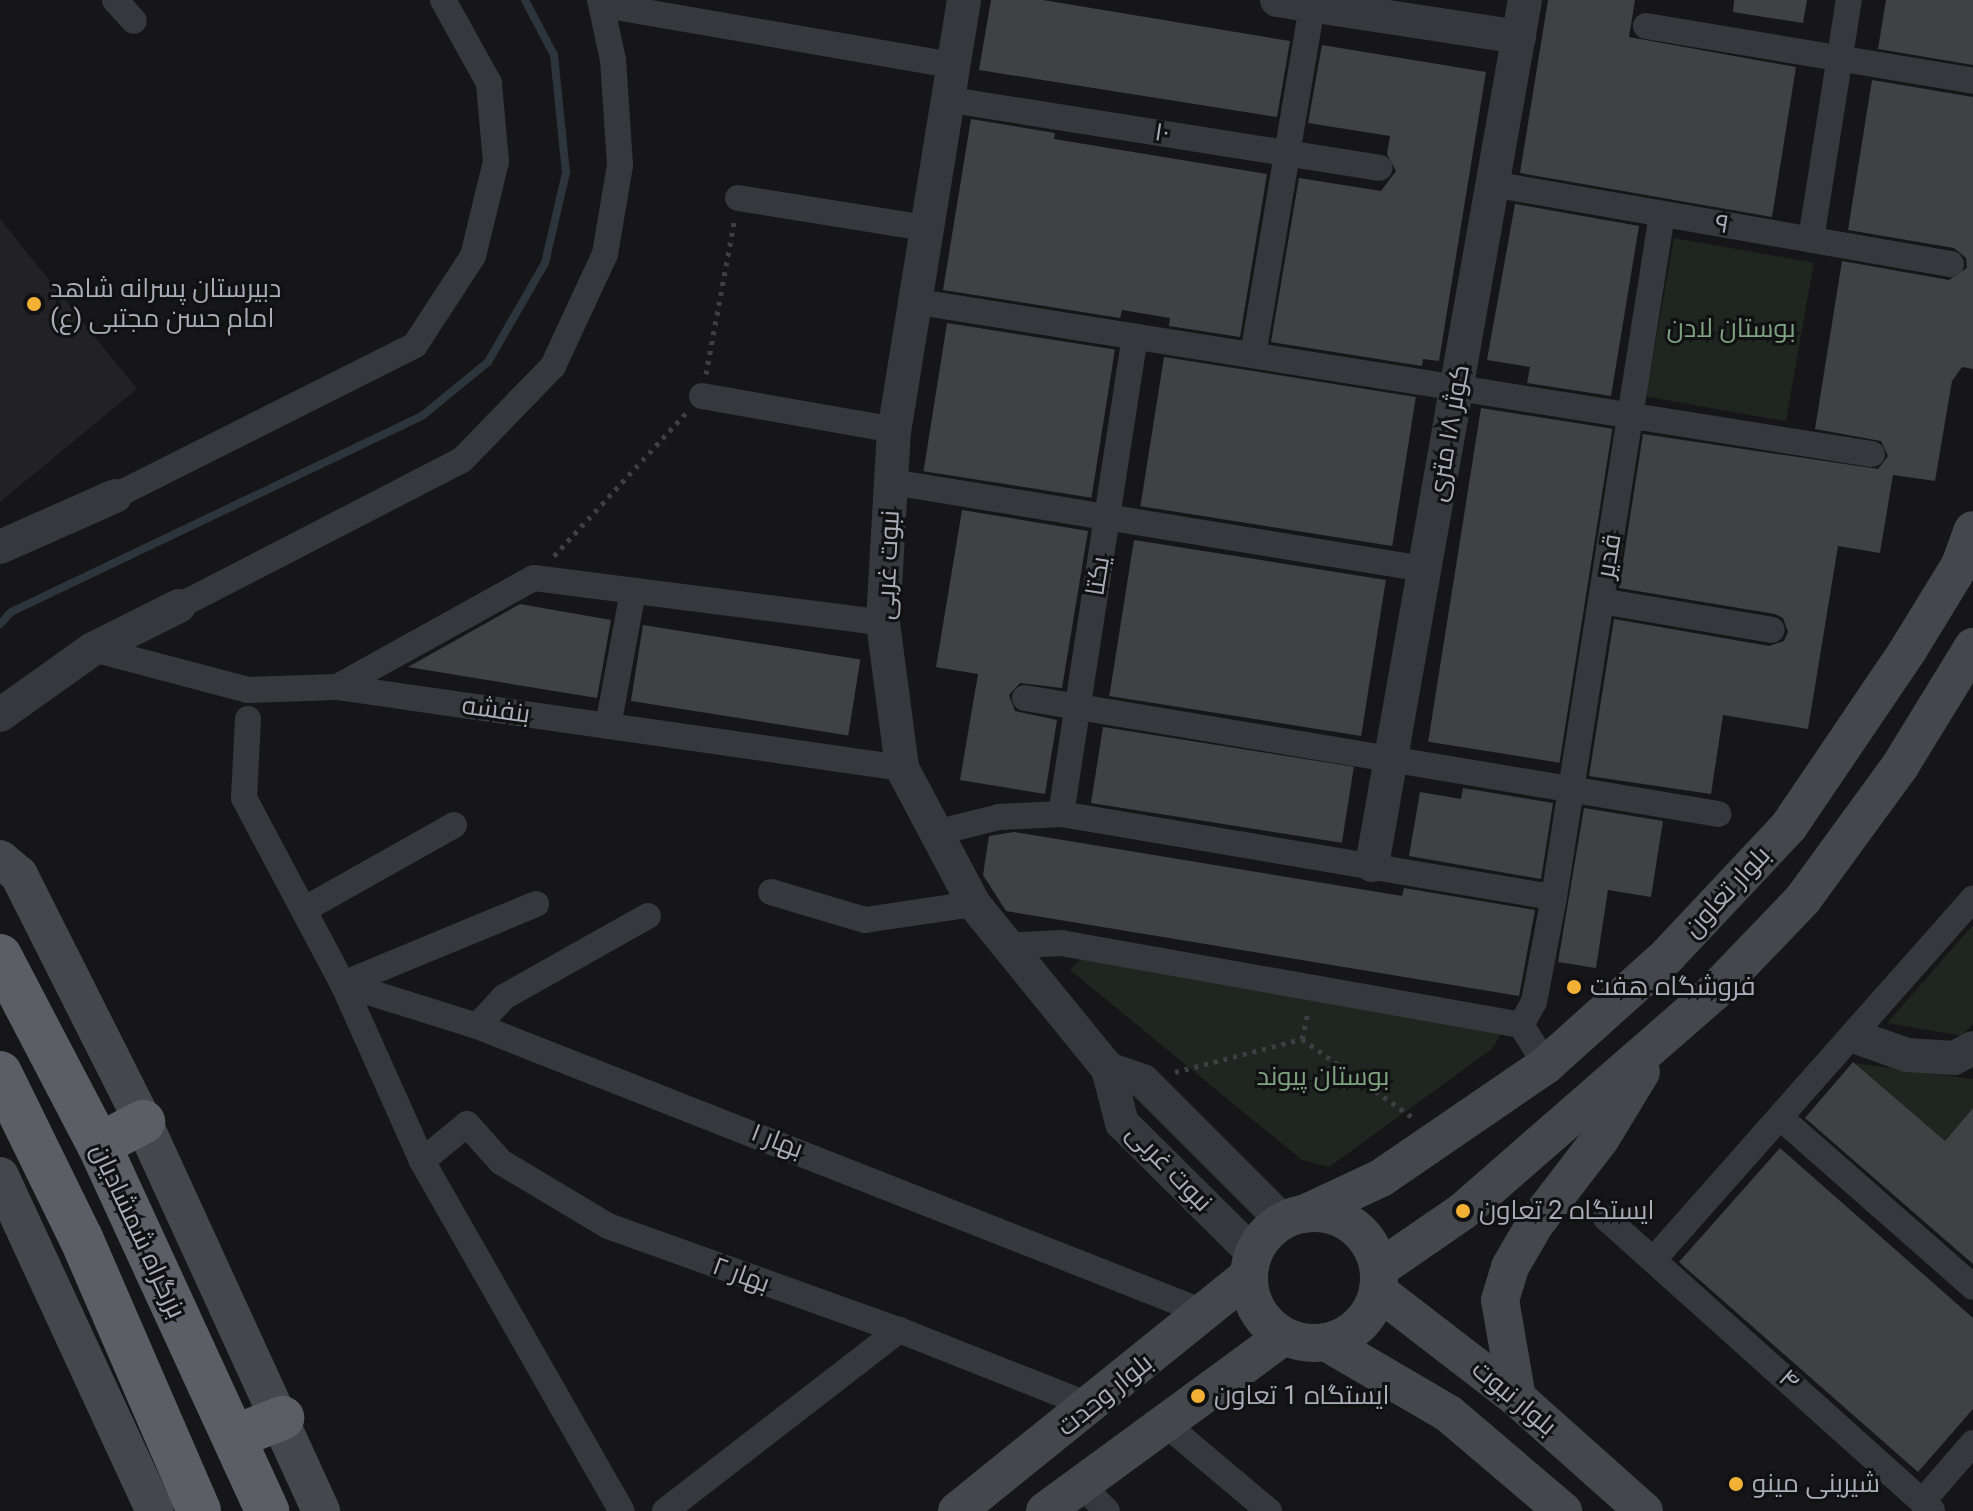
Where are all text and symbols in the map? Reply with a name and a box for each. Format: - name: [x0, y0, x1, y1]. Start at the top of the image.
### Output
- street label: ۱۰: [1152, 116, 1172, 150]
- street label: ۹: [1713, 208, 1731, 240]
- place label: دبیرستان پسرانه شاهد امام حسن مجتبی (ع): [50, 273, 281, 334]
- marker: دبیرستان پسرانه شاهد امام حسن مجتبی (ع): [25, 295, 43, 313]
- park label: بوستان لادن: [1666, 313, 1796, 345]
- street label: کوثر ۱۸ متری: [1422, 362, 1476, 504]
- street label: نبوت غربی: [870, 509, 906, 621]
- street label: قدیر: [1590, 531, 1628, 581]
- street label: یکتا: [1080, 554, 1116, 598]
- street label: بنفشه: [460, 690, 532, 730]
- street label: بلوار تعاون: [1677, 840, 1777, 944]
- place label: فروشگاه هفت: [1590, 971, 1756, 1003]
- marker: فروشگاه هفت: [1565, 978, 1583, 996]
- park label: بوستان پیوند: [1256, 1061, 1390, 1093]
- street label: بهار ۱: [747, 1117, 807, 1165]
- street label: نبوت غربی: [1120, 1118, 1218, 1218]
- street label: بزرگراه شمشادیان: [84, 1139, 192, 1323]
- place label: ایستگاه 2 تعاون: [1479, 1195, 1654, 1227]
- marker: ایستگاه 2 تعاون: [1454, 1202, 1472, 1220]
- street label: بهار ۲: [708, 1250, 774, 1300]
- street label: بلوار وحدت: [1051, 1347, 1159, 1443]
- street label: بلوار نبوت: [1466, 1354, 1562, 1442]
- street label: ۴: [1772, 1363, 1806, 1397]
- place label: ایستگاه 1 تعاون: [1214, 1380, 1389, 1412]
- marker: ایستگاه 1 تعاون: [1189, 1387, 1207, 1405]
- place label: شیرینی مینو: [1752, 1468, 1880, 1500]
- marker: شیرینی مینو: [1727, 1475, 1745, 1493]

